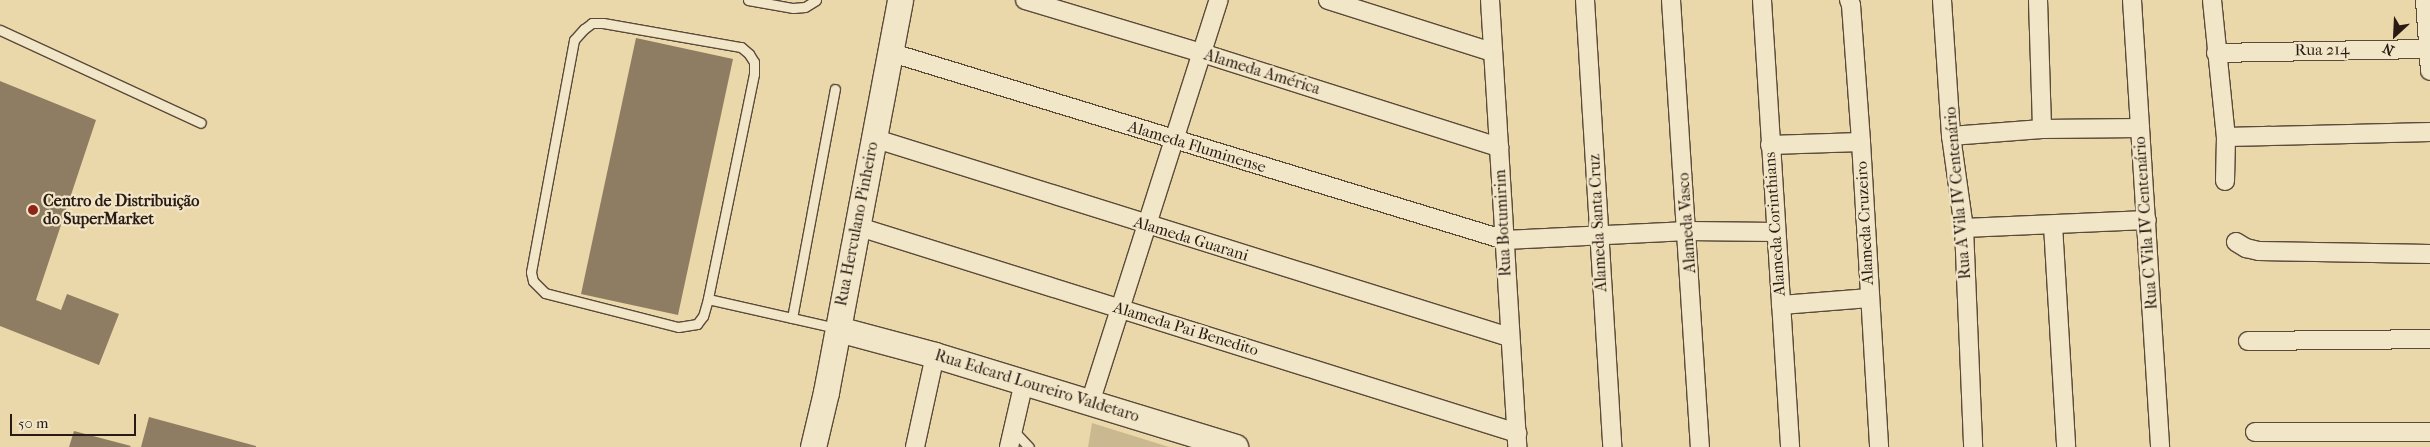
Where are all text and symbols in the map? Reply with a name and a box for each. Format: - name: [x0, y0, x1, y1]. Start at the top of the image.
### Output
- north arrow: [2370, 10, 2420, 60]
- text: N: [2380, 39, 2397, 59]
- street label: Rua 214: [2295, 40, 2349, 60]
- street label: Alameda América: [1202, 45, 1322, 99]
- street label: Rua A Vila IV Centenário: [1941, 106, 1975, 280]
- street label: Alameda Fluminense: [1126, 117, 1268, 177]
- street label: Rua C Vila IV Centenário: [2130, 136, 2162, 310]
- street label: Rua Herculano Pinheiro: [832, 140, 882, 308]
- street label: Alameda Corinthians: [1760, 151, 1790, 297]
- street label: Alameda Santa Cruz: [1585, 154, 1611, 292]
- street label: Alameda Cruzeiro: [1852, 161, 1878, 285]
- street label: Rua Botumirim: [1491, 169, 1515, 277]
- street label: Alameda Vasco: [1674, 172, 1700, 274]
- place label: Centro de Distribuição do SuperMarket: [43, 191, 199, 229]
- marker: Centro de Distribuição do SuperMarket: [27, 204, 39, 216]
- street label: Alameda Guarani: [1131, 212, 1251, 266]
- street label: Alameda Pai Benedito: [1111, 298, 1261, 360]
- street label: Rua Edcard Loureiro Valdetaro: [932, 346, 1142, 426]
- scale bar: [12, 404, 139, 436]
- text: 50 m: [18, 414, 48, 432]

